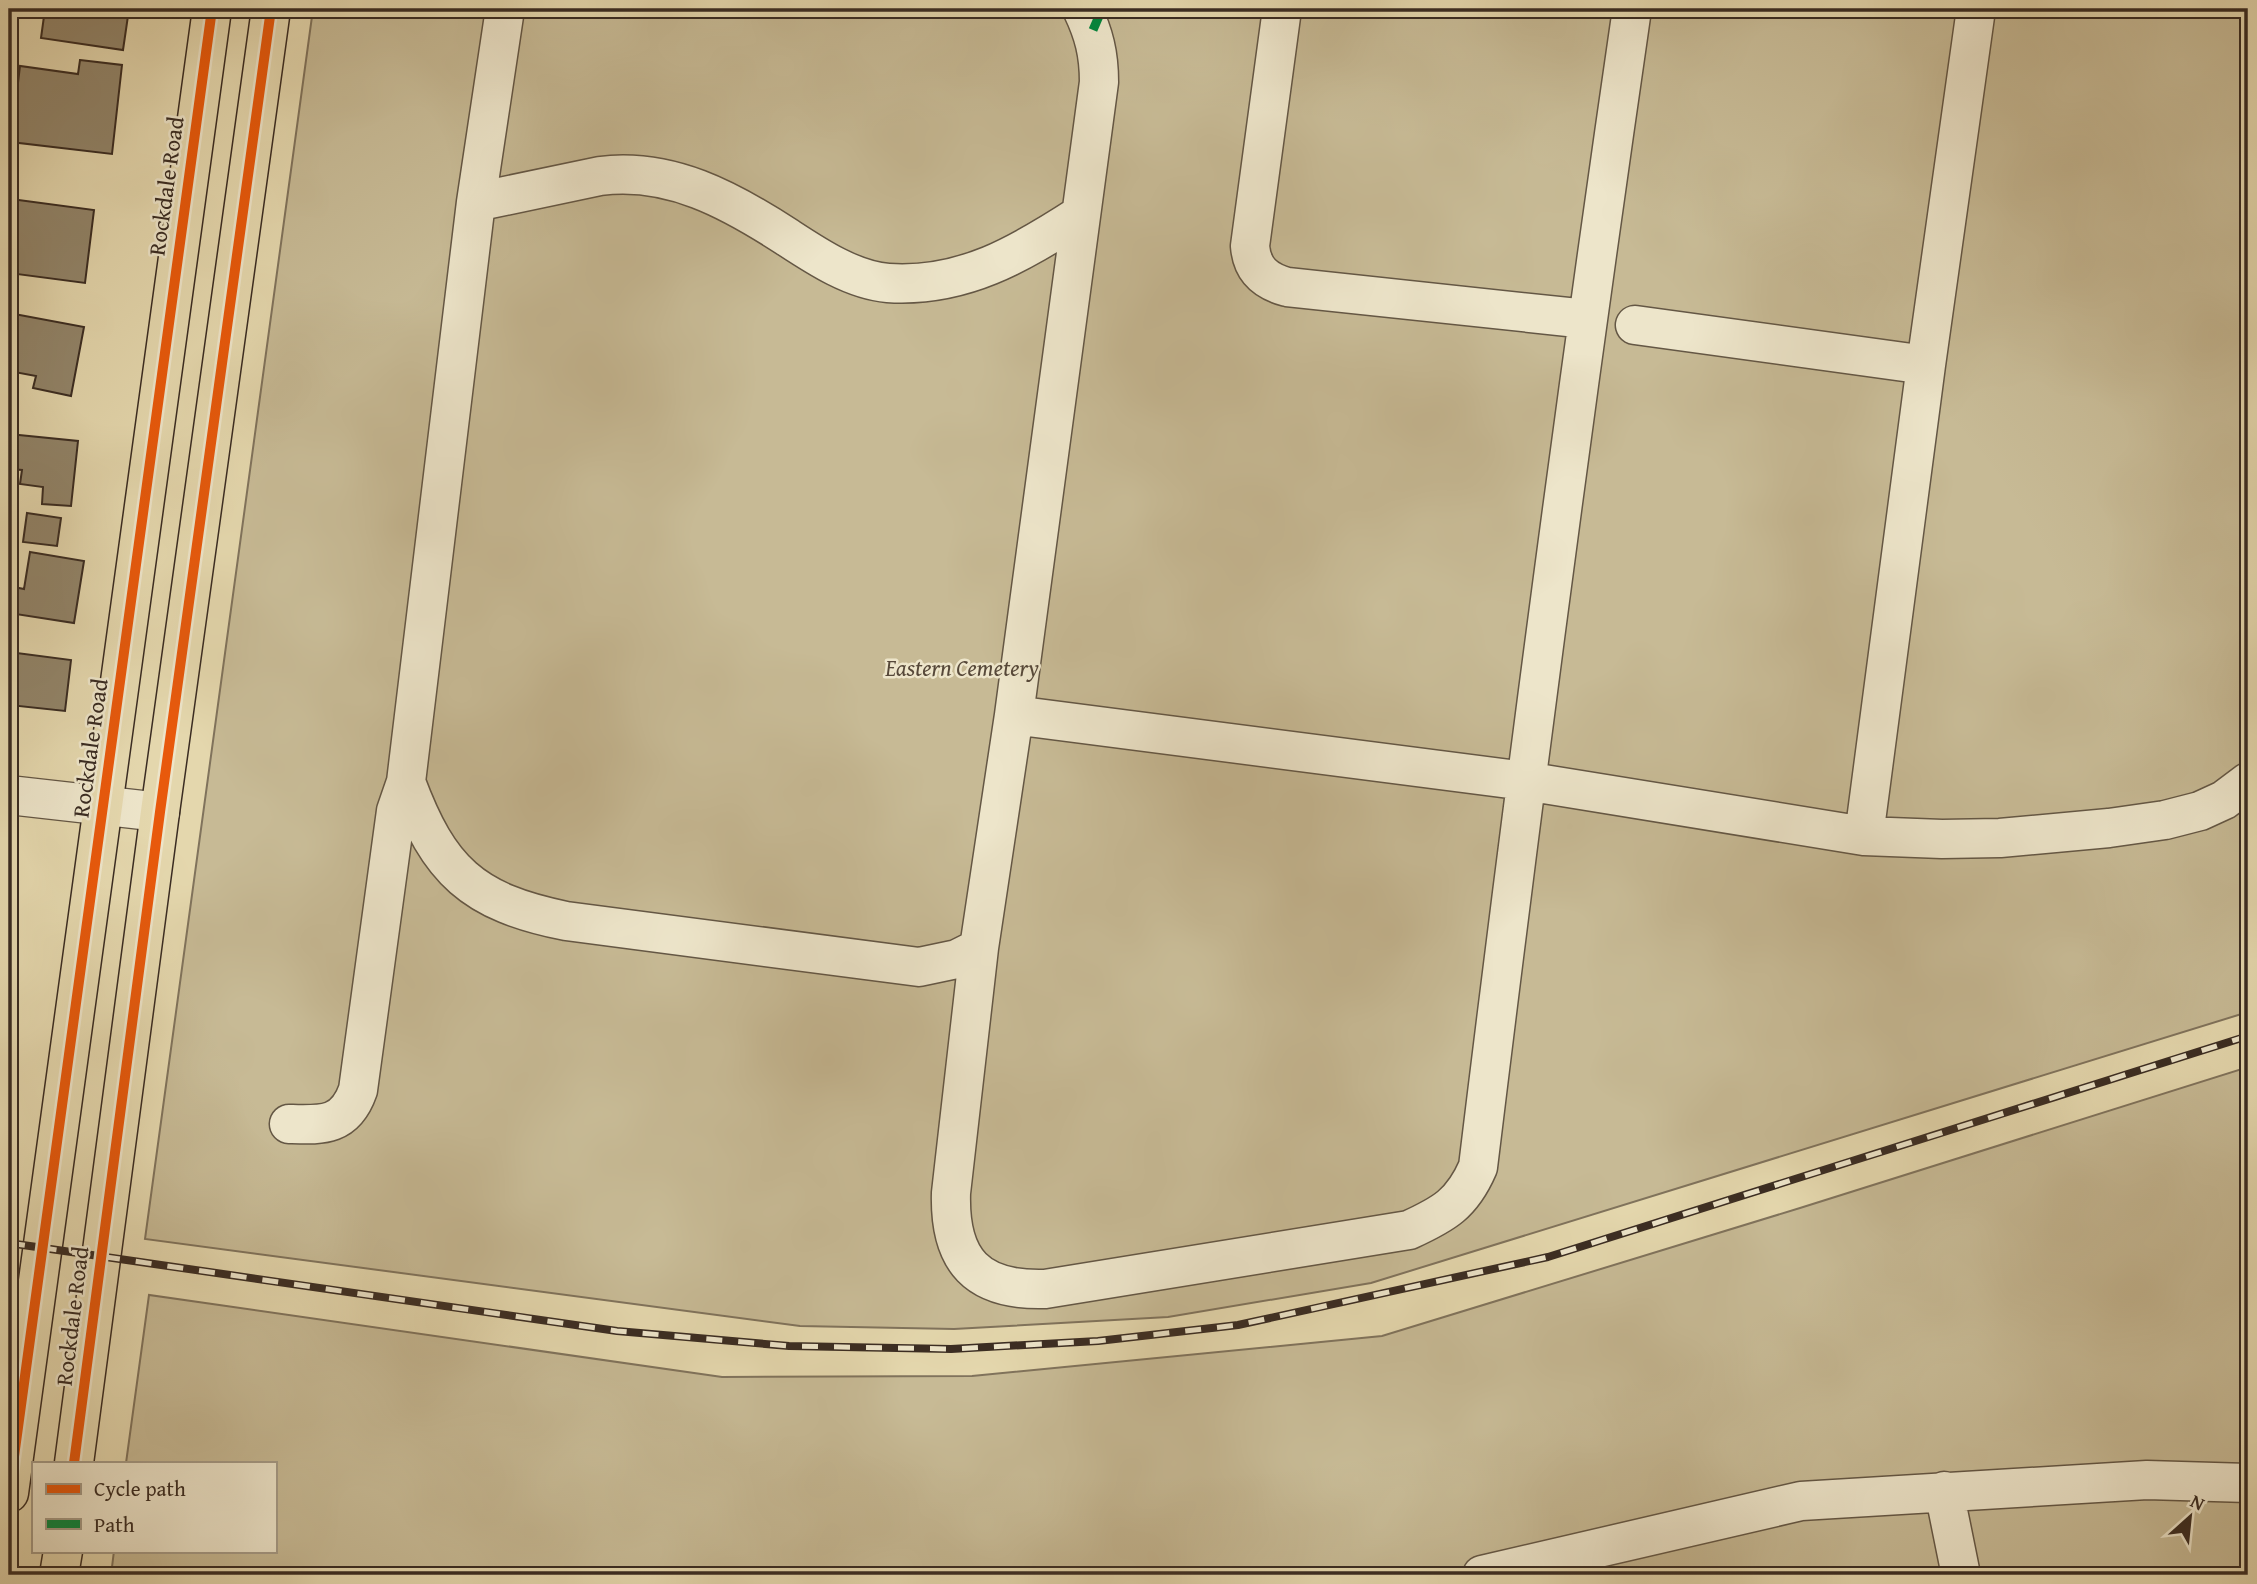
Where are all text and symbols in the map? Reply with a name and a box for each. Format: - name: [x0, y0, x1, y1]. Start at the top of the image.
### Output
- street label: Rockdale Road: [139, 114, 192, 258]
- park label: Eastern Cemetery: [884, 651, 1039, 684]
- street label: Rockdale Road: [63, 676, 116, 820]
- street label: Rockdale Road: [47, 1244, 97, 1387]
- legend: [32, 1462, 276, 1552]
- text: Cycle path: [94, 1473, 186, 1504]
- north arrow: [2156, 1482, 2226, 1552]
- text: N: [2186, 1486, 2210, 1517]
- text: Path: [94, 1509, 135, 1540]

